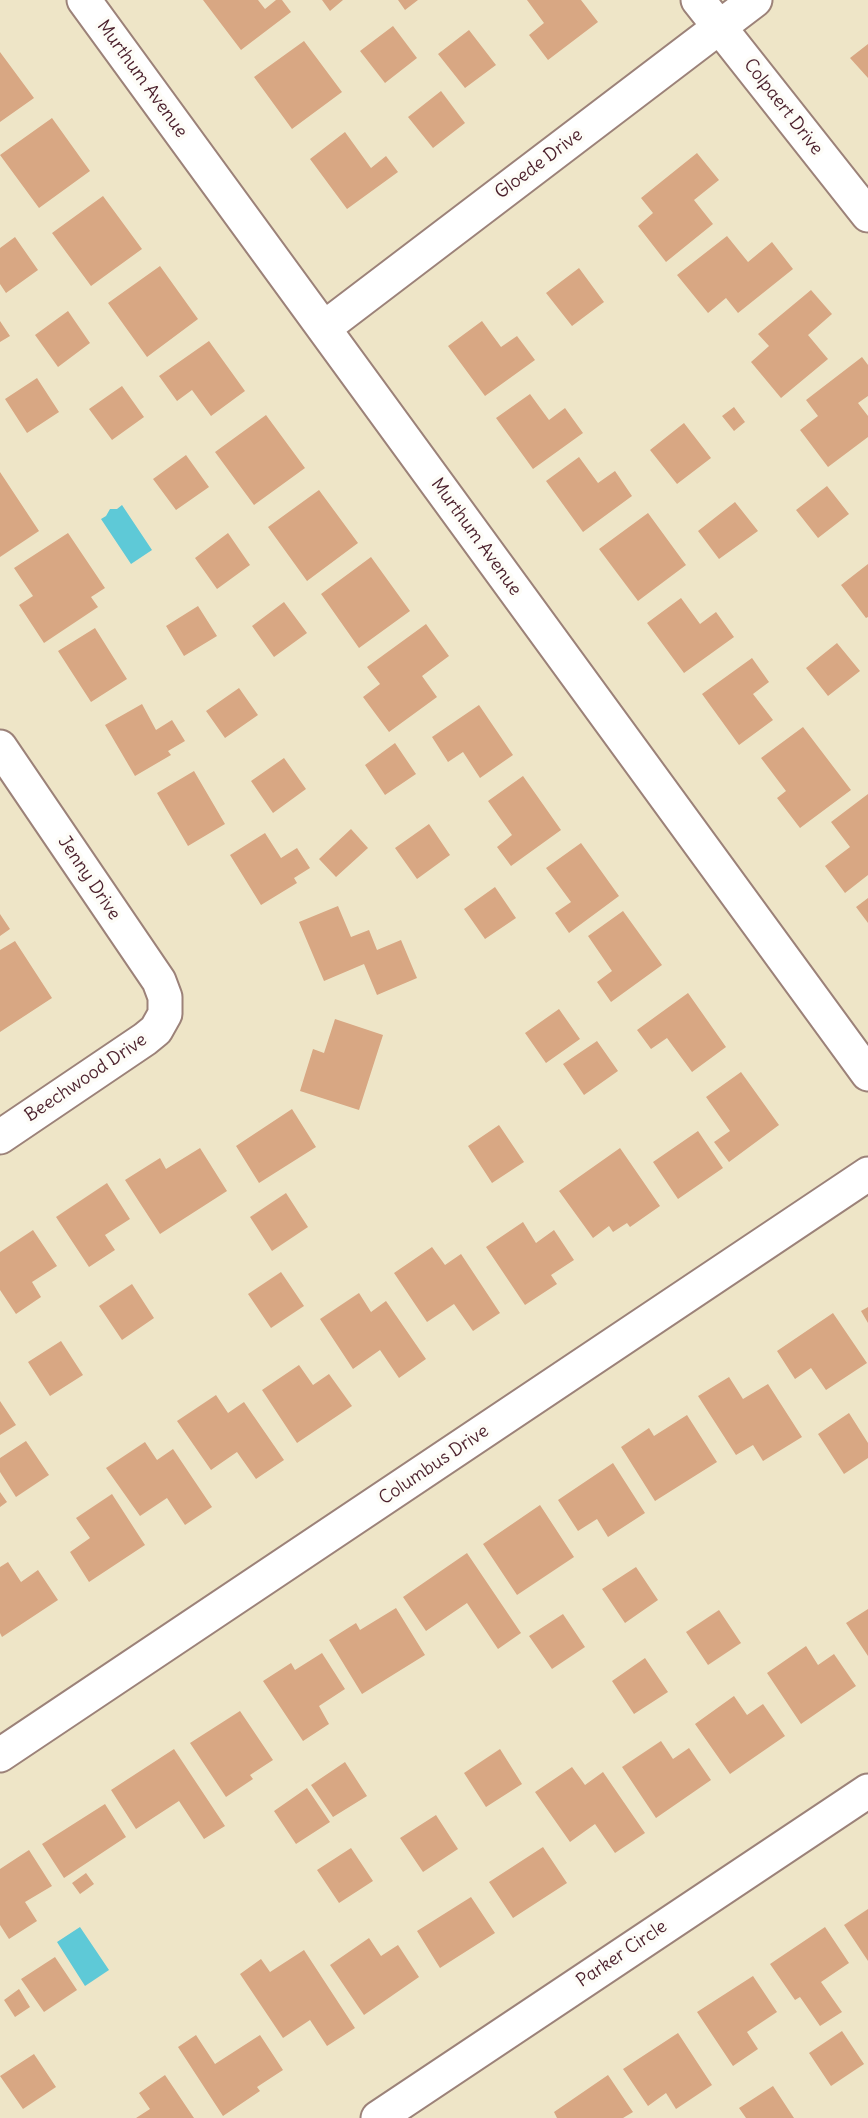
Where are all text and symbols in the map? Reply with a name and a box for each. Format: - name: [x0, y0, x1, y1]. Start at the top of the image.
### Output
- street label: Murthum Avenue: [92, 16, 192, 142]
- street label: Colpaert Drive: [739, 55, 827, 159]
- street label: Gloede Drive: [491, 124, 587, 204]
- street label: Murthum Avenue: [426, 474, 526, 600]
- street label: Jenny Drive: [53, 832, 125, 924]
- street label: Beechwood Drive: [21, 1029, 151, 1127]
- street label: Columbus Drive: [375, 1420, 493, 1510]
- street label: Parker Circle: [573, 1916, 671, 1992]

